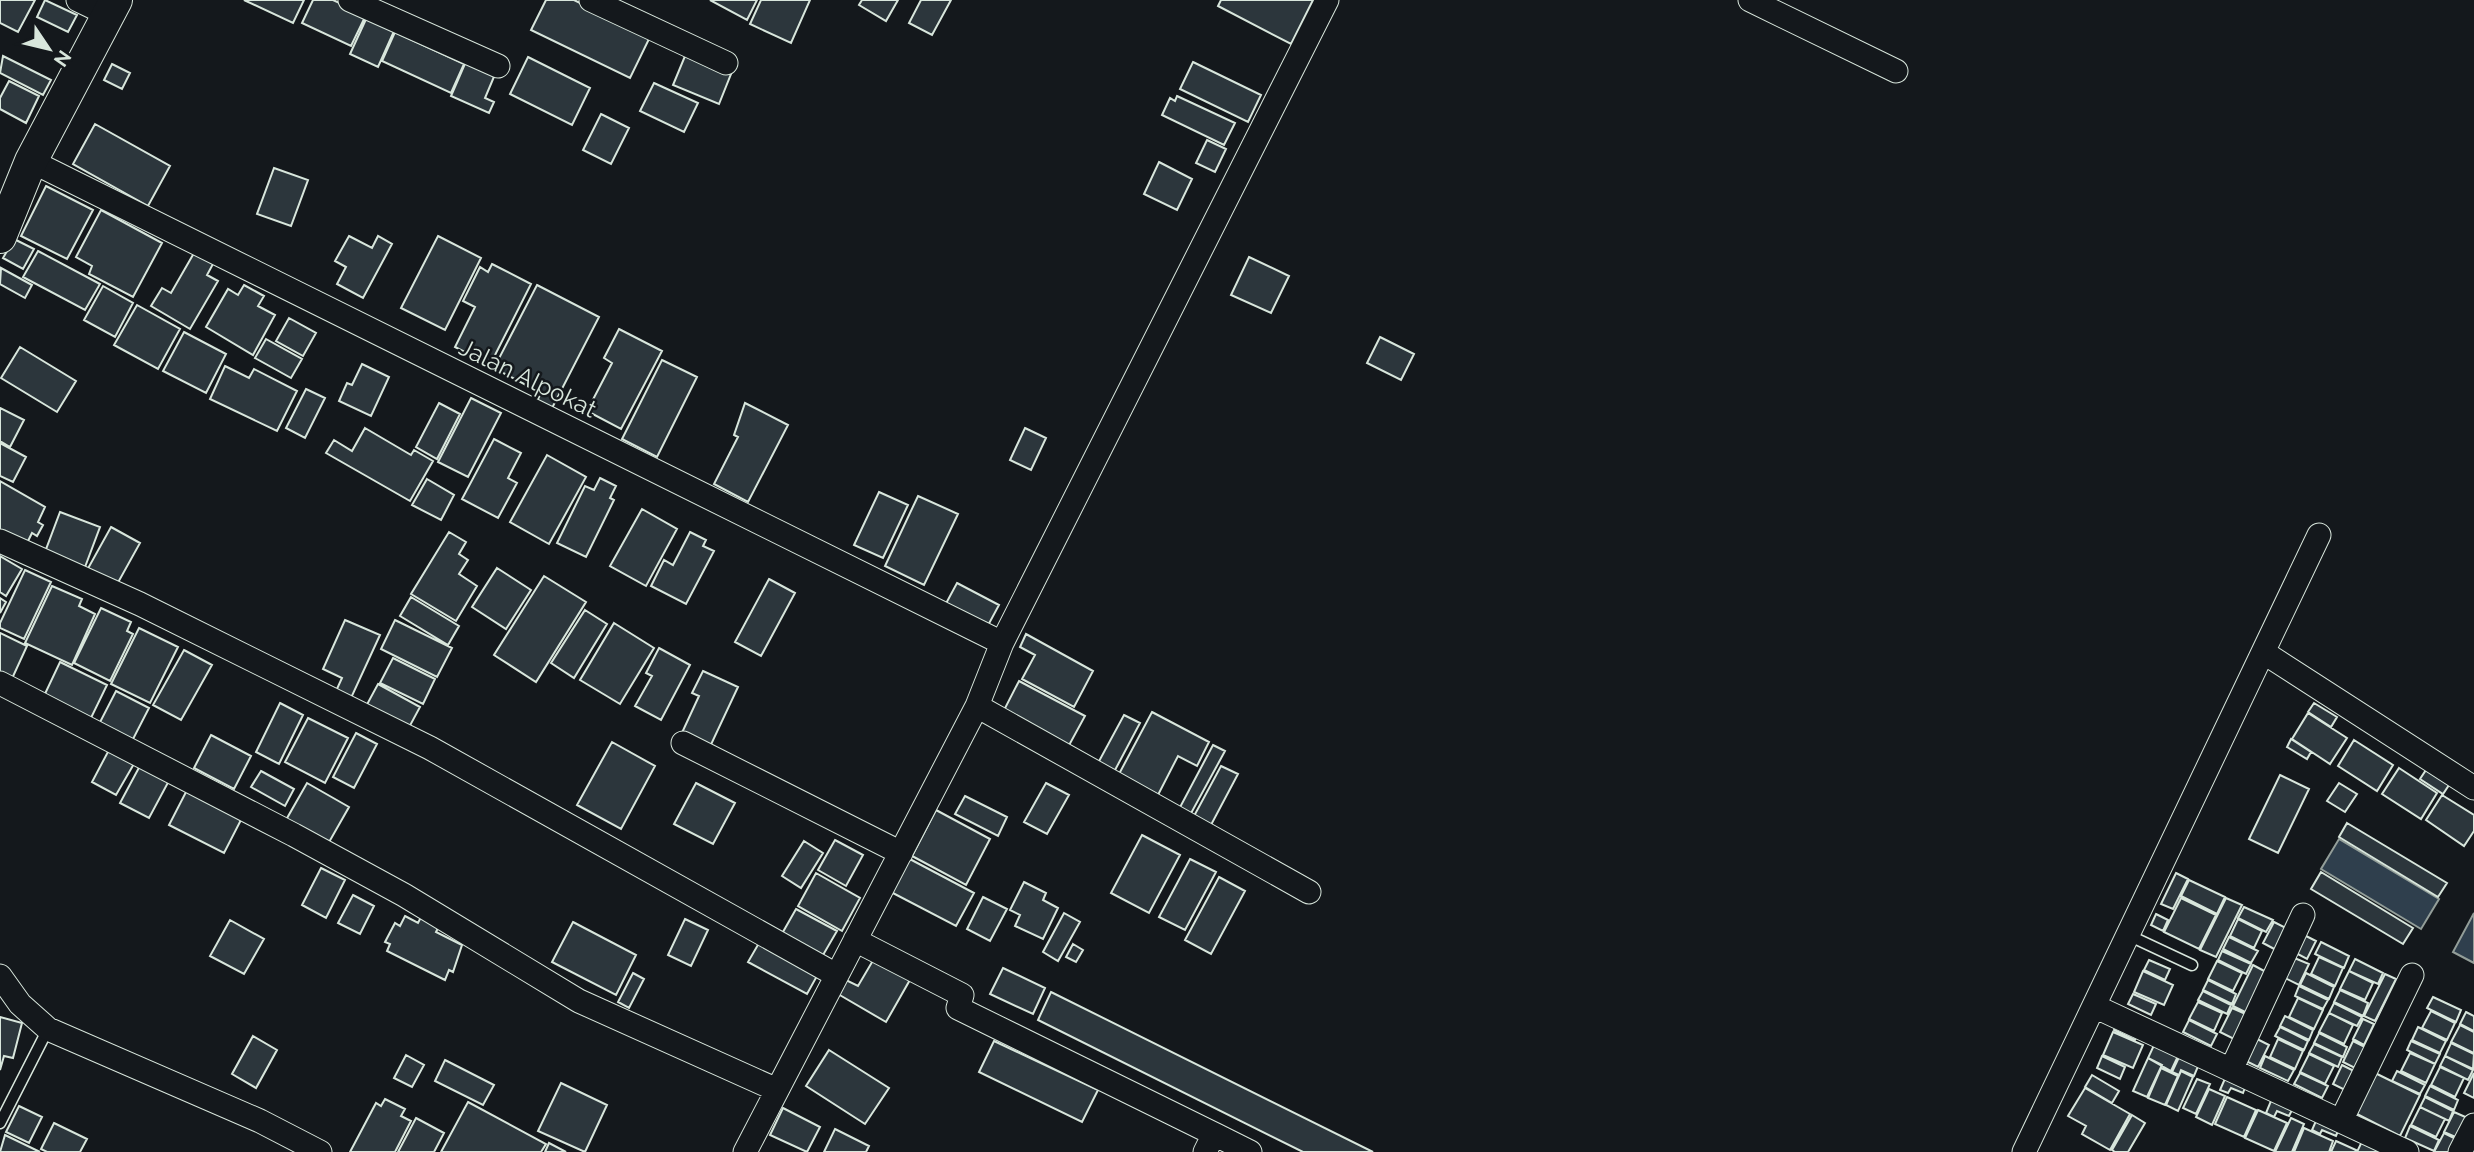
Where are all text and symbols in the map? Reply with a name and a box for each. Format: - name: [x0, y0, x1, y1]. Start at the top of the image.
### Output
- north arrow: [14, 14, 84, 84]
- text: N: [50, 47, 76, 71]
- street label: Jalan Alpokat: [455, 332, 601, 424]

